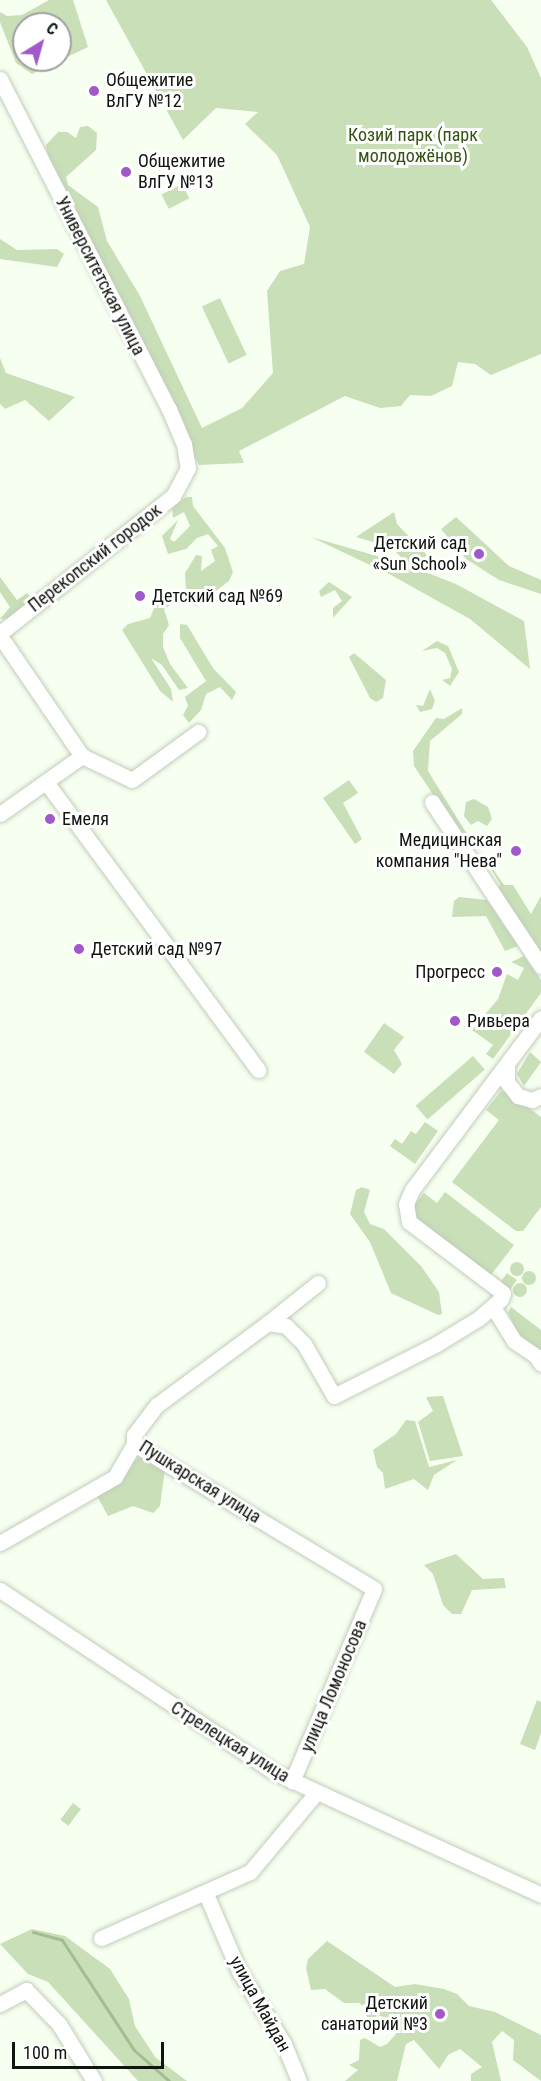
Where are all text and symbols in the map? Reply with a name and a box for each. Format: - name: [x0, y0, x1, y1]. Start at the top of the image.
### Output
- north arrow: [12, 12, 72, 72]
- text: С: [43, 18, 61, 39]
- place label: Общежитие ВлГУ №12: [106, 70, 193, 112]
- marker: Общежитие ВлГУ №12: [87, 84, 101, 98]
- park label: Козий парк (парк молодожёнов): [348, 125, 478, 168]
- place label: Общежитие ВлГУ №13: [138, 151, 225, 194]
- marker: Общежитие ВлГУ №13: [119, 165, 133, 179]
- street label: Университетская улица: [51, 193, 149, 359]
- street label: Перекопский городок: [24, 499, 166, 617]
- place label: Детский сад «Sun School»: [373, 533, 467, 576]
- marker: Детский сад «Sun School»: [472, 547, 486, 561]
- place label: Детский сад №69: [152, 585, 283, 607]
- marker: Детский сад №69: [133, 589, 147, 603]
- place label: Емеля: [62, 808, 109, 830]
- marker: Емеля: [43, 812, 57, 826]
- place label: Медицинская компания "Нева": [376, 830, 502, 872]
- marker: Медицинская компания "Нева": [507, 842, 525, 860]
- place label: Детский сад №97: [91, 938, 222, 960]
- marker: Детский сад №97: [72, 942, 86, 956]
- place label: Прогресс: [415, 961, 485, 983]
- marker: Прогресс: [490, 965, 504, 979]
- place label: Ривьера: [467, 1010, 530, 1032]
- marker: Ривьера: [448, 1014, 462, 1028]
- street label: Пушкарская улица: [135, 1436, 265, 1528]
- street label: улица Ломоносова: [296, 1617, 372, 1755]
- street label: Стрелецкая улица: [167, 1697, 293, 1787]
- street label: улица Майдан: [225, 1952, 295, 2056]
- place label: Детский санаторий №3: [321, 1993, 428, 2036]
- marker: Детский санаторий №3: [433, 2007, 447, 2021]
- scale bar: [15, 2030, 166, 2068]
- text: 100 m: [23, 2042, 67, 2063]

